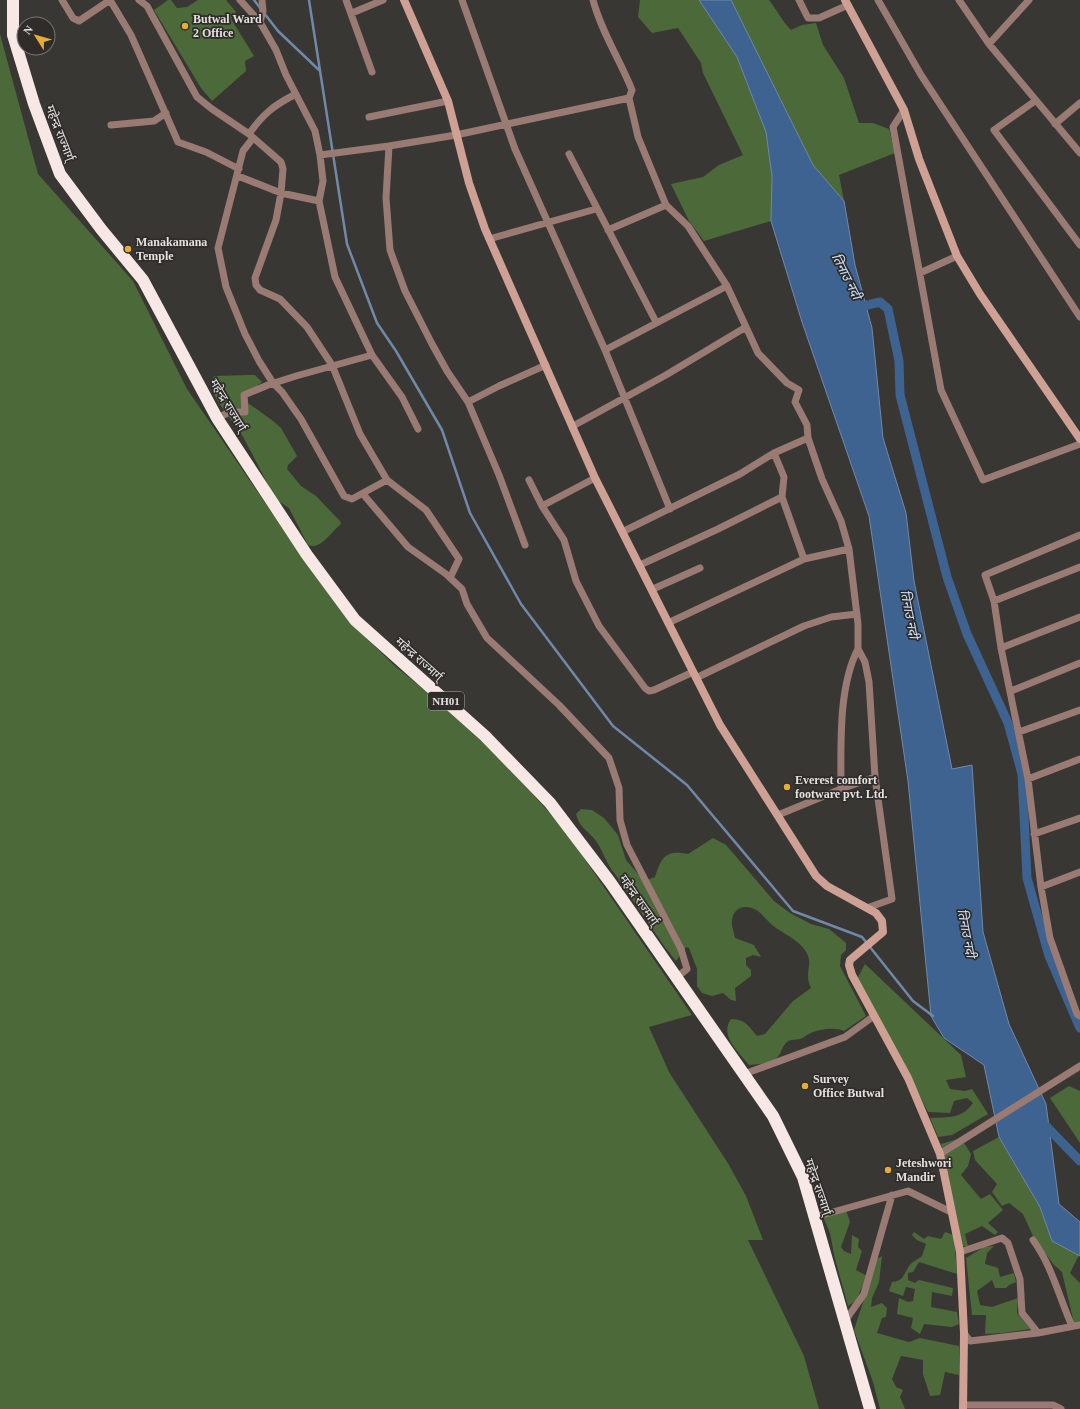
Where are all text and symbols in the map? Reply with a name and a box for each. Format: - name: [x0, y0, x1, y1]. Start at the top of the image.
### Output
- place label: Butwal Ward 2 Office: [193, 12, 262, 40]
- north arrow: [16, 16, 56, 56]
- marker: Butwal Ward 2 Office: [180, 21, 190, 31]
- text: N: [21, 23, 35, 37]
- street label: महेन्द्र राज्मार्ग्: [43, 103, 79, 165]
- place label: Manakamana Temple: [136, 235, 207, 263]
- marker: Manakamana Temple: [123, 244, 133, 254]
- water label: तिनाउ नदी: [829, 251, 866, 304]
- street label: महेन्द्र राज्मार्ग्: [207, 376, 251, 435]
- water label: तिनाउ नदी: [897, 589, 922, 642]
- street label: महेन्द्र राज्मार्ग्: [393, 633, 448, 685]
- road number: NH01: [428, 692, 464, 710]
- place label: Everest comfort footware pvt. Ltd.: [795, 773, 887, 801]
- marker: Everest comfort footware pvt. Ltd.: [782, 782, 792, 792]
- street label: महेन्द्र राज्मार्ग्: [616, 871, 663, 930]
- water label: तिनाउ नदी: [954, 908, 979, 961]
- place label: Survey Office Butwal: [813, 1072, 885, 1100]
- marker: Survey Office Butwal: [800, 1081, 810, 1091]
- place label: Jeteshwori Mandir: [896, 1156, 952, 1184]
- street label: महेन्द्र राज्मार्ग्: [802, 1157, 836, 1219]
- marker: Jeteshwori Mandir: [883, 1165, 893, 1175]

